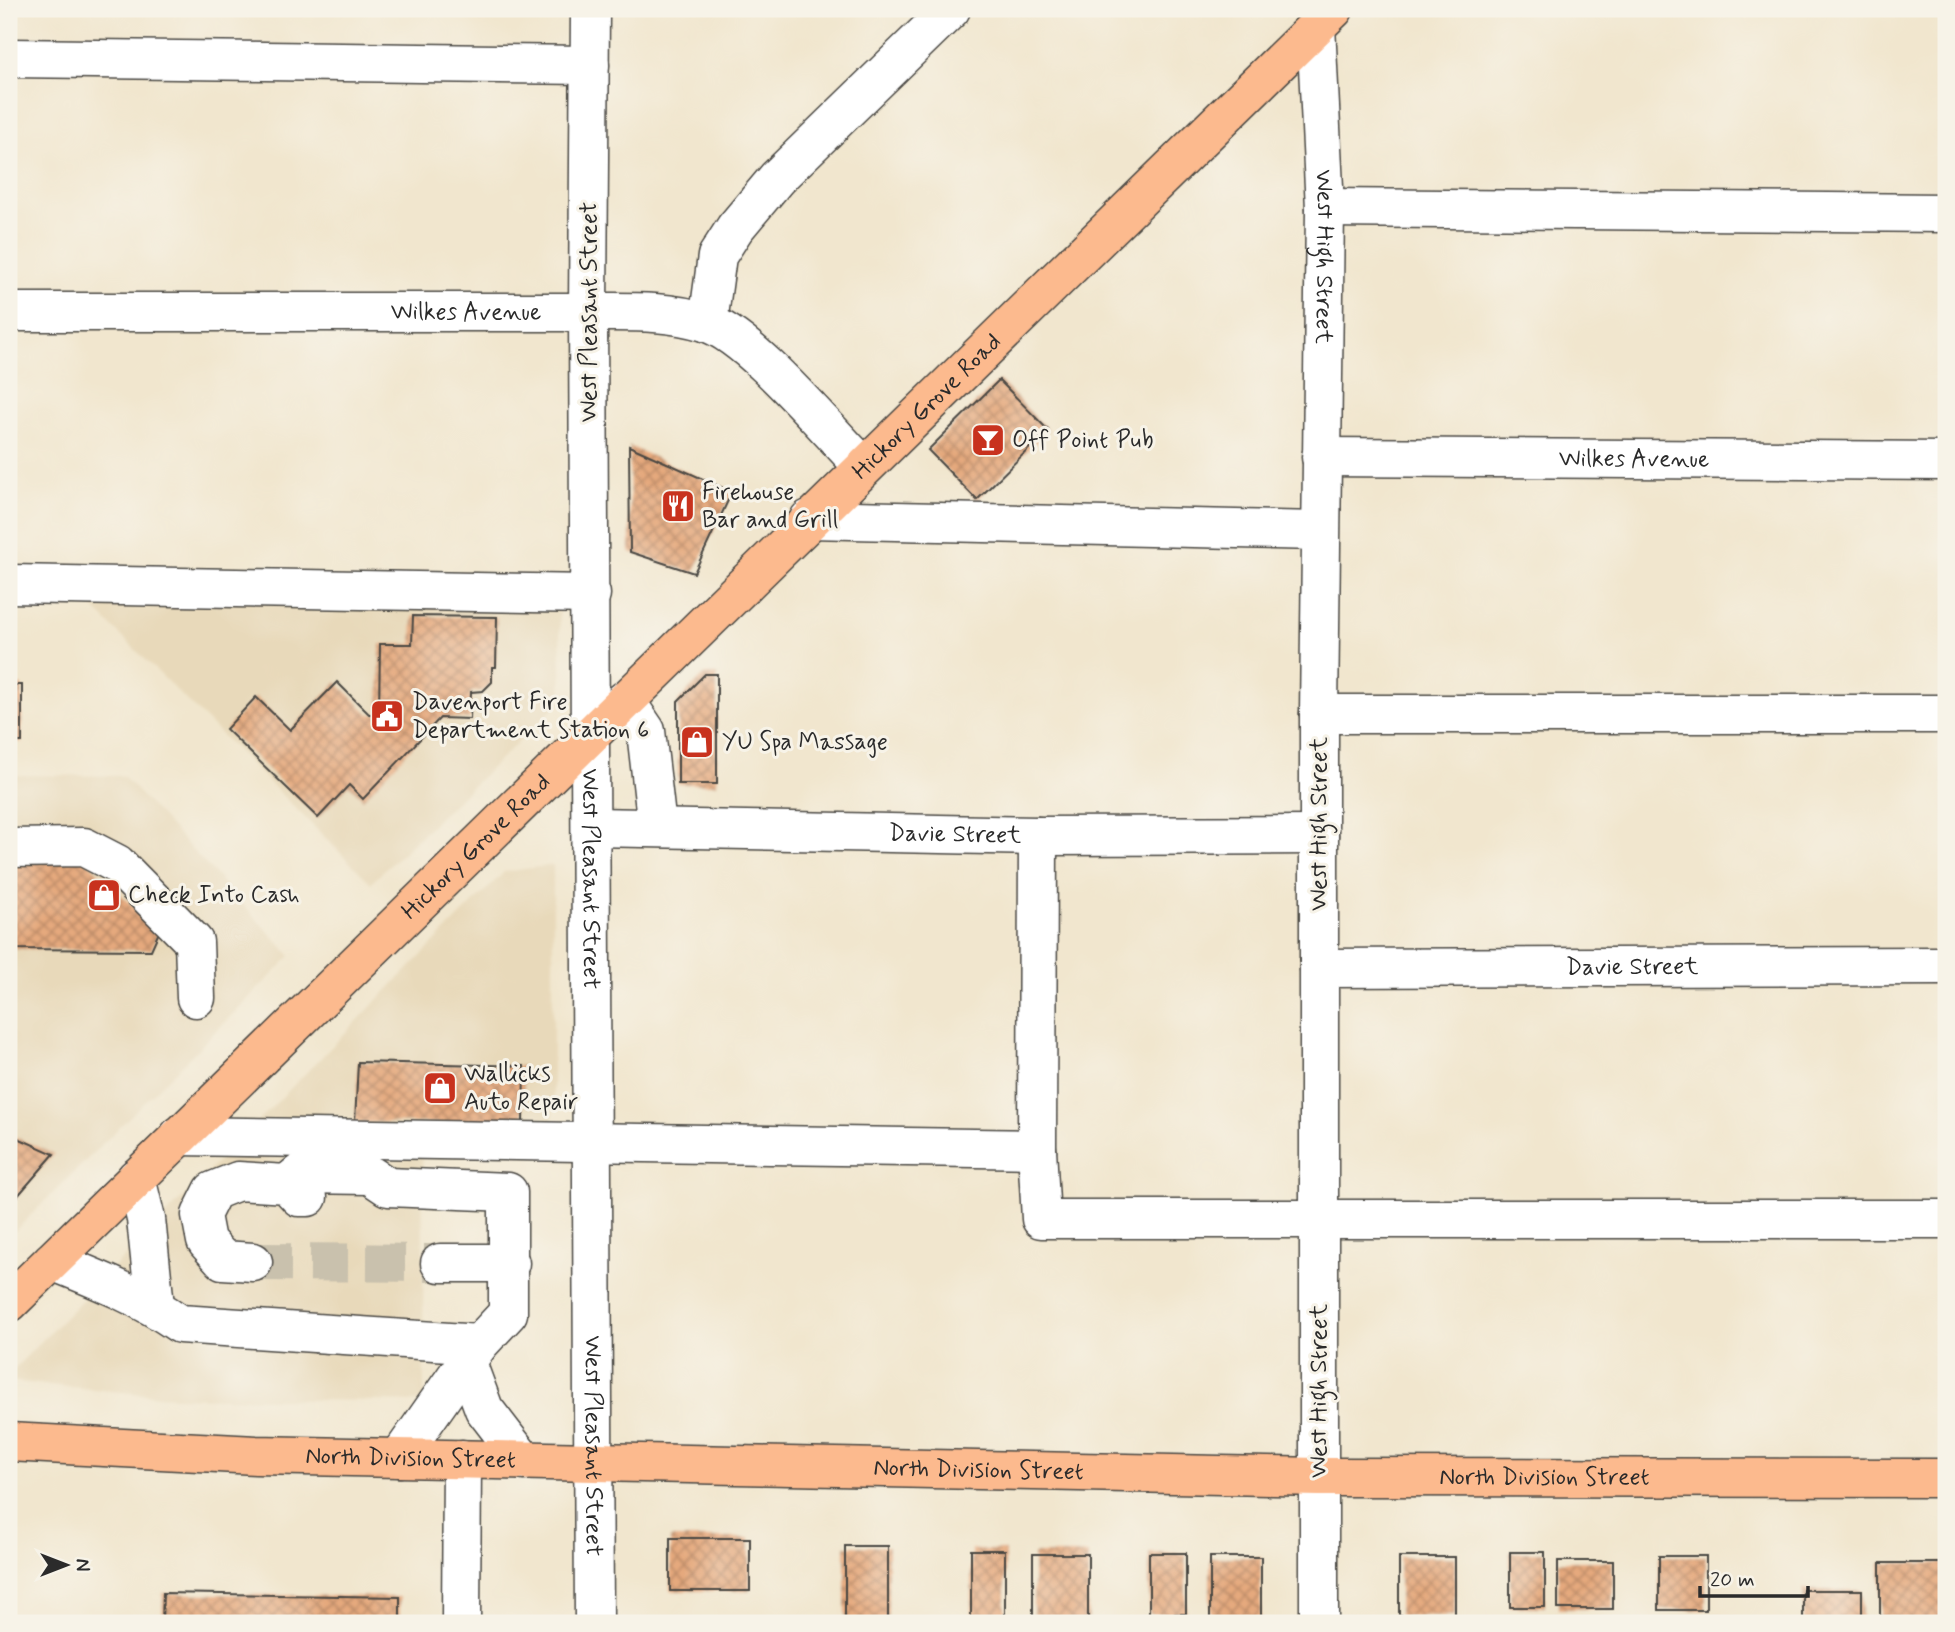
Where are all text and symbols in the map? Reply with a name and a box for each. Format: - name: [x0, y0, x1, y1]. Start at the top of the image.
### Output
- street label: West High Street: [1306, 169, 1341, 344]
- street label: West Pleasant Street: [574, 202, 605, 422]
- street label: Wilkes Avenue: [391, 297, 541, 328]
- street label: Hickory Grove Road: [846, 327, 1008, 486]
- bar icon: Off Point Pub: [969, 421, 1007, 459]
- place label: Off Point Pub: [1012, 425, 1153, 456]
- street label: Wilkes Avenue: [1559, 443, 1709, 475]
- place label: Firehouse Bar and Grill: [702, 477, 839, 536]
- restaurant icon: Firehouse Bar and Grill: [659, 487, 697, 525]
- place label: Davenport Fire Department Station 6: [412, 687, 649, 746]
- public building icon: Davenport Fire Department Station 6: [368, 697, 406, 735]
- shop icon: YU Spa Massage: [678, 723, 716, 761]
- place label: YU Spa Massage: [722, 727, 888, 758]
- street label: West High Street: [1304, 737, 1338, 911]
- street label: Hickory Grove Road: [395, 767, 557, 927]
- street label: West Pleasant Street: [575, 769, 607, 989]
- street label: Davie Street: [888, 817, 1022, 851]
- shop icon: Check Into Cash: [85, 876, 123, 914]
- place label: Check Into Cash: [128, 880, 300, 911]
- street label: Davie Street: [1566, 951, 1698, 983]
- place label: Wallicks Auto Repair: [464, 1059, 578, 1118]
- shop icon: Wallicks Auto Repair: [421, 1069, 459, 1107]
- street label: West High Street: [1304, 1304, 1338, 1478]
- street label: West Pleasant Street: [577, 1336, 609, 1556]
- street label: North Division Street: [305, 1441, 516, 1476]
- street label: North Division Street: [873, 1452, 1084, 1488]
- street label: North Division Street: [1439, 1462, 1650, 1493]
- north arrow: [32, 1530, 102, 1600]
- scale bar: [1700, 1555, 1808, 1599]
- text: N: [69, 1559, 94, 1571]
- text: 20 m: [1710, 1566, 1755, 1594]

